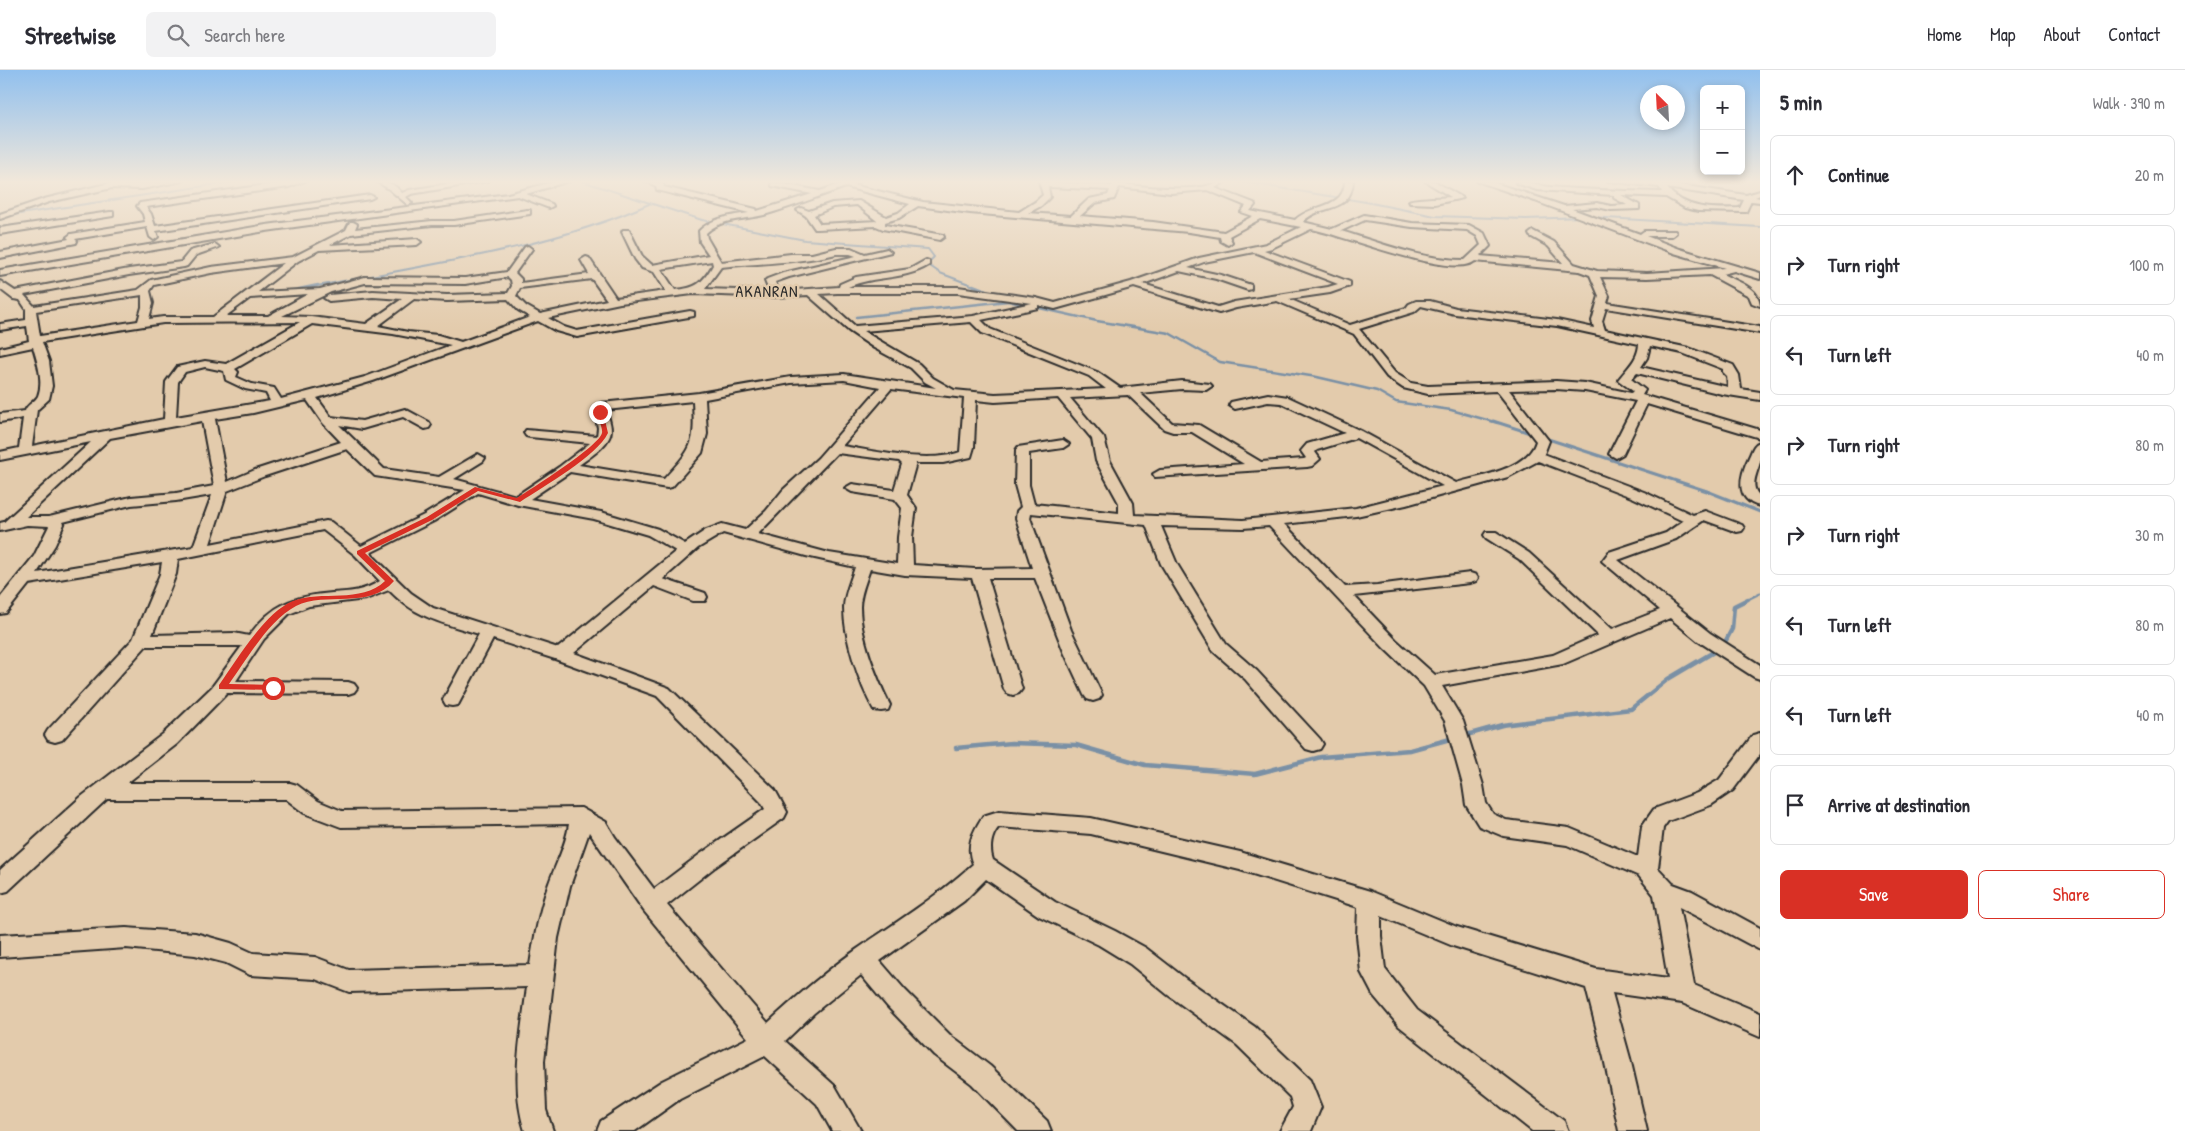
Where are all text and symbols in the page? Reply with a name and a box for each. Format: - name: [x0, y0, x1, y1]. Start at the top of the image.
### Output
- search box: [146, 12, 496, 57]
- text: Streetwise: [25, 19, 116, 51]
- icon: search: [164, 21, 192, 49]
- text: Search here: [204, 22, 285, 48]
- text: Home: [1927, 22, 1962, 47]
- text: Map: [1990, 22, 2015, 47]
- text: About: [2043, 22, 2080, 47]
- text: Contact: [2108, 22, 2160, 47]
- north arrow: [1640, 85, 1685, 130]
- map controls: [1700, 85, 1745, 175]
- button: +: [1700, 85, 1745, 130]
- text: 5 min: [1780, 88, 1822, 117]
- text: Walk · 390 m: [2093, 92, 2165, 114]
- button: −: [1700, 130, 1745, 175]
- icon: ahead: [1781, 161, 1809, 189]
- text: Continue: [1828, 162, 1889, 188]
- text: 20 m: [2135, 164, 2164, 186]
- icon: right: [1781, 251, 1809, 279]
- text: Turn right: [1828, 252, 1899, 278]
- text: 100 m: [2129, 254, 2164, 276]
- district label: AKANRAN: [735, 280, 799, 302]
- icon: left: [1781, 341, 1809, 369]
- text: Turn left: [1828, 342, 1891, 368]
- text: 40 m: [2136, 344, 2164, 366]
- route end: [589, 401, 612, 424]
- icon: right: [1781, 431, 1809, 459]
- text: Turn right: [1828, 432, 1899, 458]
- text: 80 m: [2135, 434, 2164, 456]
- icon: right: [1781, 521, 1809, 549]
- text: Turn right: [1828, 522, 1899, 548]
- text: 30 m: [2135, 524, 2164, 546]
- icon: left: [1781, 611, 1809, 639]
- text: Turn left: [1828, 612, 1891, 638]
- text: 80 m: [2135, 614, 2164, 636]
- route start: [262, 677, 285, 700]
- icon: left: [1781, 701, 1809, 729]
- text: Turn left: [1828, 702, 1891, 728]
- text: 40 m: [2136, 704, 2164, 726]
- icon: arrive: [1781, 791, 1809, 819]
- text: Arrive at destination: [1828, 792, 1970, 818]
- button: Save: [1780, 870, 1968, 919]
- button: Share: [1978, 870, 2165, 919]

